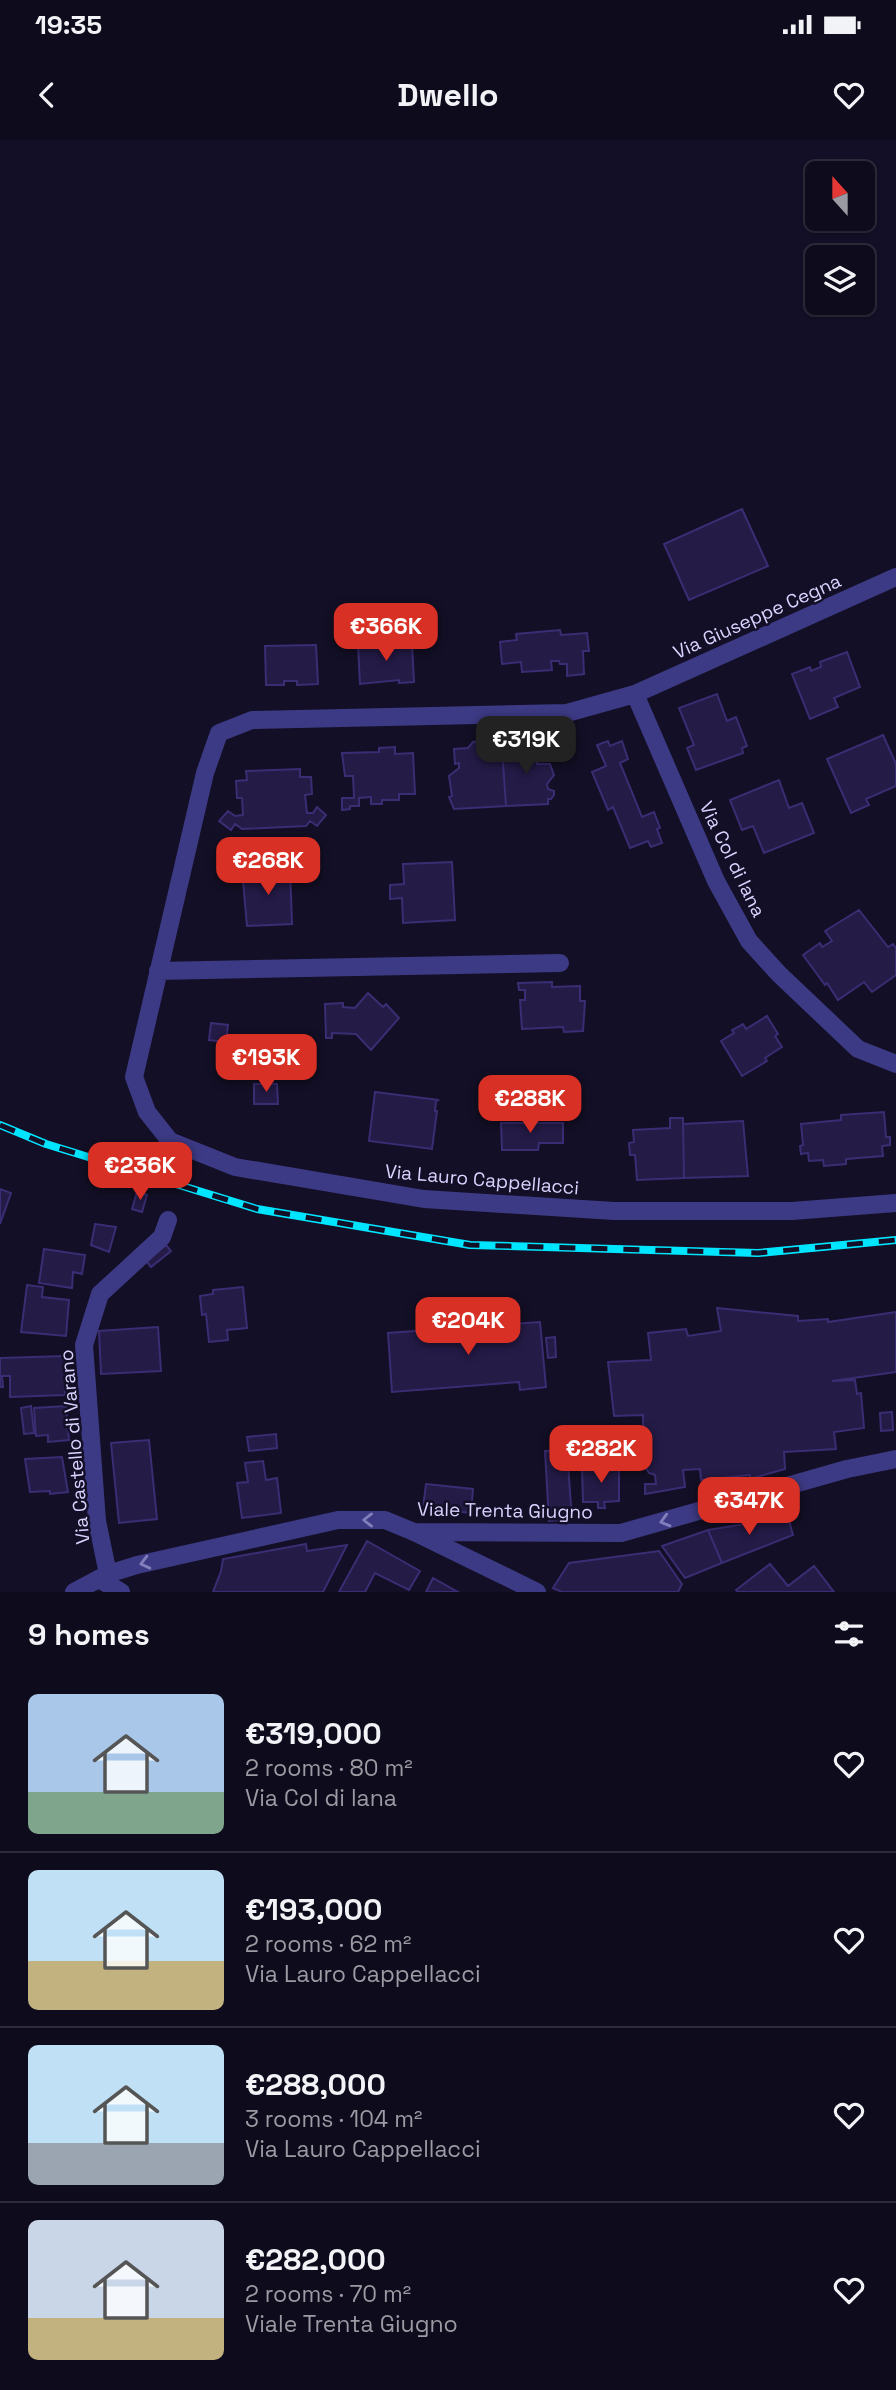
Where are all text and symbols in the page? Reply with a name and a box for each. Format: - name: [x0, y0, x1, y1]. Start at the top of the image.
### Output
- text: 19:35: [35, 8, 102, 42]
- text: Dwello: [397, 75, 499, 115]
- icon: back: [28, 76, 66, 114]
- icon: heart: [830, 76, 868, 114]
- north arrow: [805, 161, 875, 231]
- map controls: [805, 161, 875, 315]
- button: layers: [805, 245, 875, 315]
- street label: Via Giuseppe Cegna: [669, 568, 845, 665]
- pin: €366K: [337, 603, 435, 663]
- text: €366K: [350, 611, 422, 641]
- pin: €319K: [477, 716, 575, 776]
- text: €319K: [492, 724, 560, 754]
- street label: Via Col di lana: [694, 797, 771, 921]
- pin: €268K: [219, 838, 317, 897]
- text: €268K: [232, 845, 304, 875]
- pin: €193K: [217, 1034, 315, 1094]
- text: €193K: [232, 1042, 300, 1072]
- pin: €288K: [481, 1076, 579, 1135]
- text: €288K: [494, 1083, 566, 1113]
- pin: €236K: [91, 1142, 189, 1202]
- text: €236K: [104, 1150, 176, 1180]
- street label: Via Lauro Cappellacci: [384, 1159, 580, 1200]
- pin: €204K: [419, 1298, 517, 1357]
- text: €204K: [431, 1305, 505, 1335]
- street label: Via Castello di Varano: [54, 1349, 95, 1545]
- pin: €282K: [552, 1426, 650, 1485]
- text: €282K: [565, 1433, 637, 1463]
- pin: €347K: [700, 1478, 798, 1537]
- text: €347K: [714, 1485, 784, 1515]
- street label: Viale Trenta Giugno: [417, 1496, 593, 1525]
- one-way arrow: [362, 1512, 372, 1528]
- one-way arrow: [659, 1513, 671, 1527]
- one-way arrow: [139, 1555, 151, 1569]
- text: 9 homes: [28, 1615, 150, 1654]
- icon: filters: [830, 1615, 868, 1653]
- text: €319,000: [245, 1714, 382, 1753]
- icon: home: [84, 1722, 168, 1806]
- icon: heart: [830, 1745, 868, 1783]
- text: 2 rooms · 80 m²: [245, 1753, 413, 1783]
- text: Via Col di lana: [245, 1783, 397, 1813]
- text: €193,000: [245, 1890, 382, 1929]
- icon: home: [84, 1898, 168, 1982]
- icon: heart: [830, 1921, 868, 1959]
- text: 2 rooms · 62 m²: [245, 1929, 411, 1959]
- text: Via Lauro Cappellacci: [245, 1959, 481, 1989]
- text: €288,000: [245, 2065, 386, 2104]
- icon: home: [84, 2073, 168, 2157]
- icon: heart: [830, 2096, 868, 2134]
- text: 3 rooms · 104 m²: [245, 2104, 422, 2134]
- text: Via Lauro Cappellacci: [245, 2134, 481, 2164]
- text: €282,000: [245, 2240, 386, 2279]
- icon: home: [84, 2248, 168, 2332]
- icon: heart: [830, 2271, 868, 2309]
- text: 2 rooms · 70 m²: [245, 2279, 411, 2309]
- text: Viale Trenta Giugno: [245, 2309, 458, 2339]

